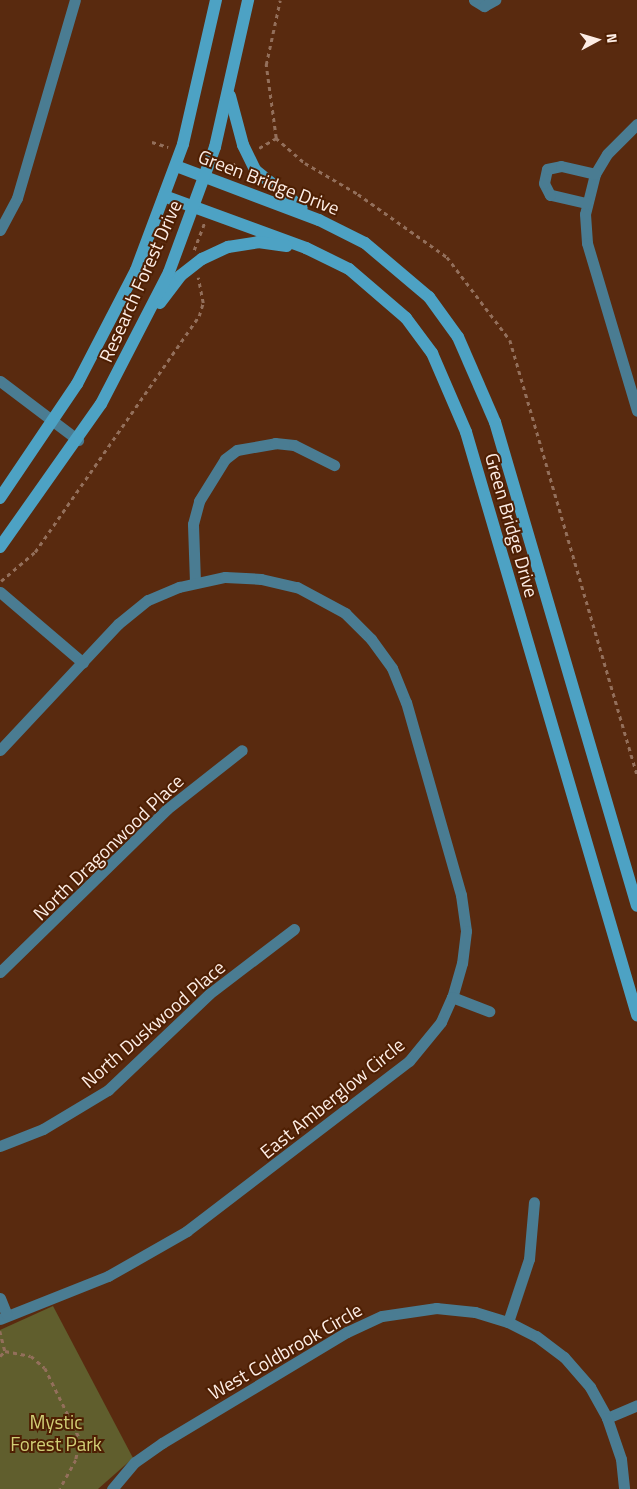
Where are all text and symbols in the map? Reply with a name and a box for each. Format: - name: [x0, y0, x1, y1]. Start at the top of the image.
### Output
- north arrow: [572, 15, 622, 65]
- text: N: [601, 32, 623, 44]
- street label: Green Bridge Drive: [195, 145, 343, 219]
- street label: Research Forest Drive: [94, 196, 186, 366]
- street label: Green Bridge Drive: [480, 450, 544, 600]
- street label: North Dragonwood Place: [28, 769, 188, 925]
- street label: North Duskwood Place: [77, 956, 229, 1092]
- street label: East Amberglow Circle: [255, 1033, 409, 1163]
- street label: West Coldbrook Circle: [204, 1298, 366, 1404]
- park label: Mystic Forest Park: [10, 1411, 102, 1455]

